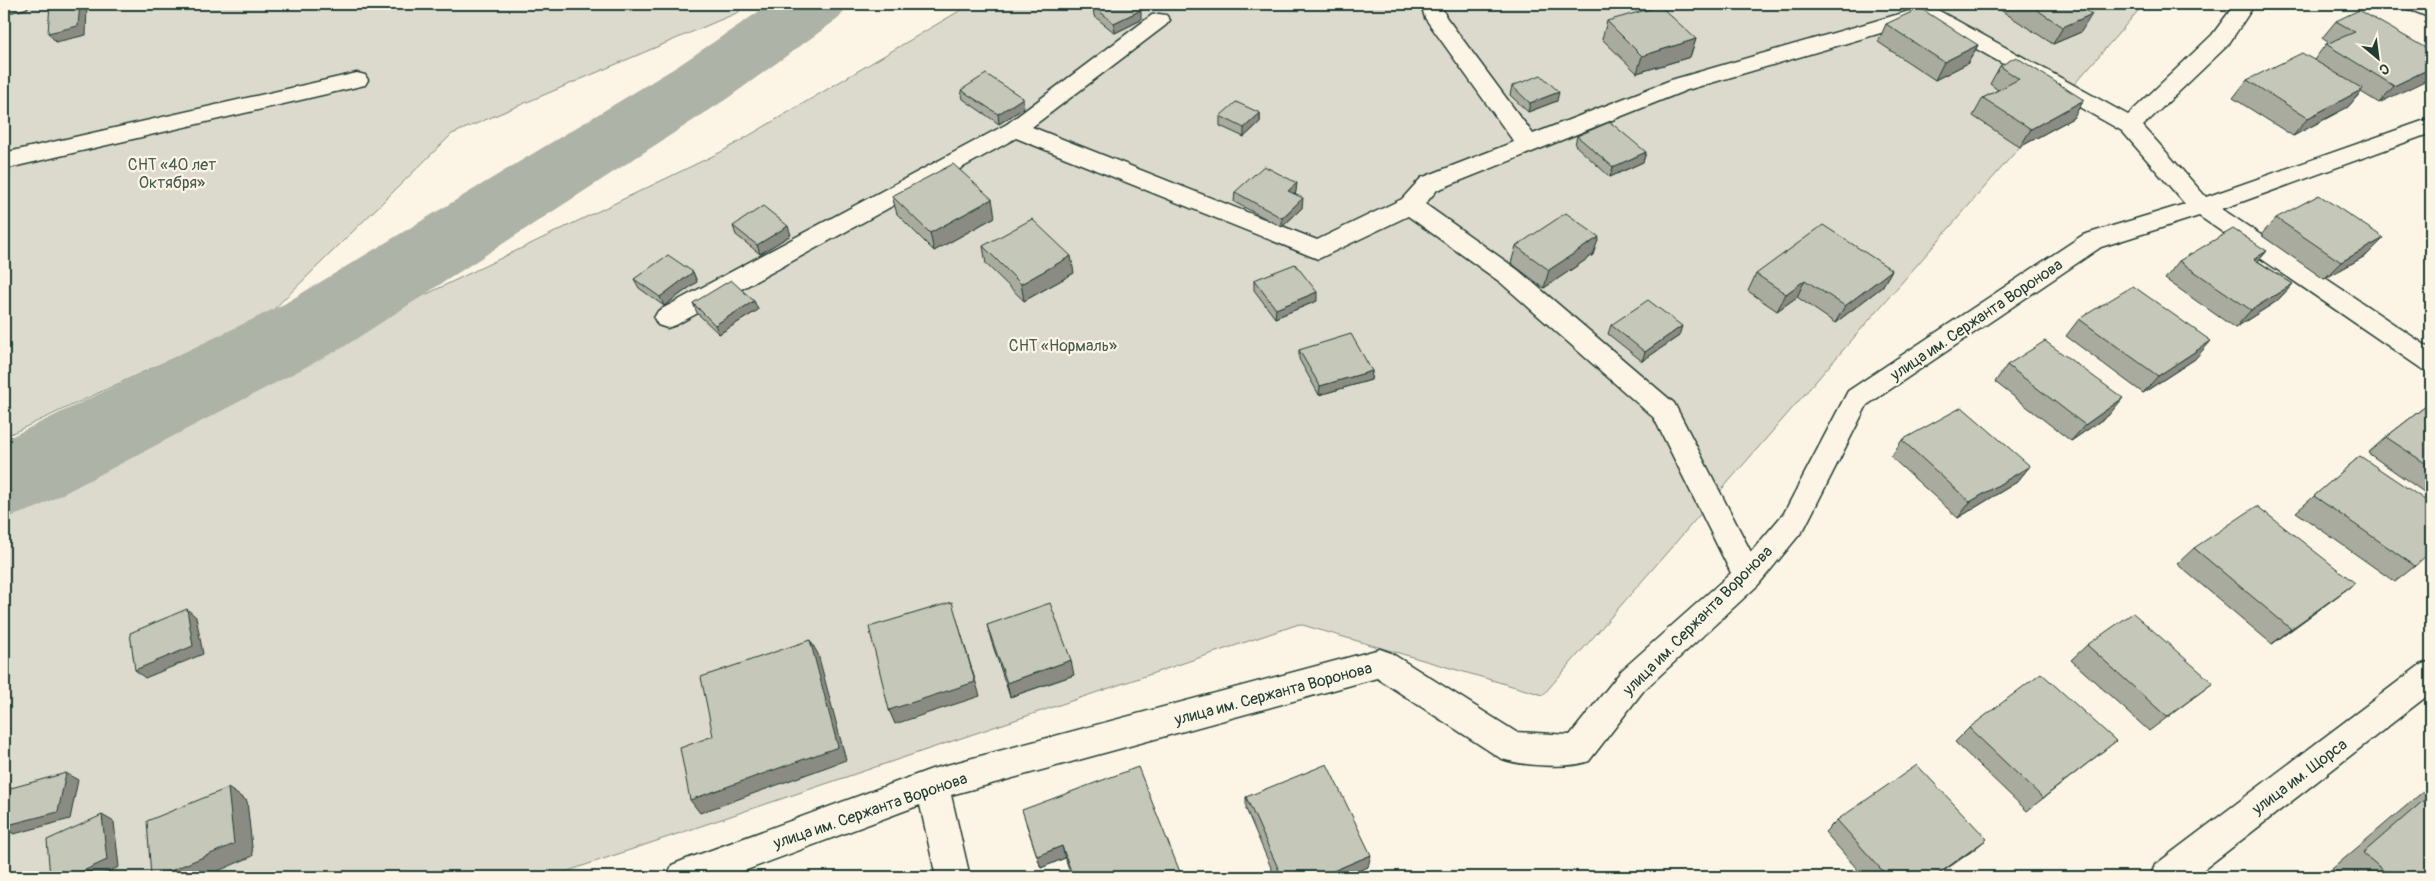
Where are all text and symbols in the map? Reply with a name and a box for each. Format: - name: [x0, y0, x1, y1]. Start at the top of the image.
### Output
- north arrow: [2352, 32, 2402, 82]
- text: С: [2376, 59, 2392, 79]
- park label: СНТ «40 лет Октября»: [128, 155, 216, 193]
- street label: улица им. Сержанта Воронова: [1886, 255, 2067, 386]
- park label: СНТ «Нормаль»: [1009, 336, 1117, 356]
- street label: улица им. Сержанта Воронова: [1618, 542, 1777, 700]
- street label: улица им. Сержанта Воронова: [1171, 658, 1374, 730]
- street label: улица им. Щорса: [2247, 735, 2351, 820]
- street label: улица им. Сержанта Воронова: [770, 768, 970, 854]

